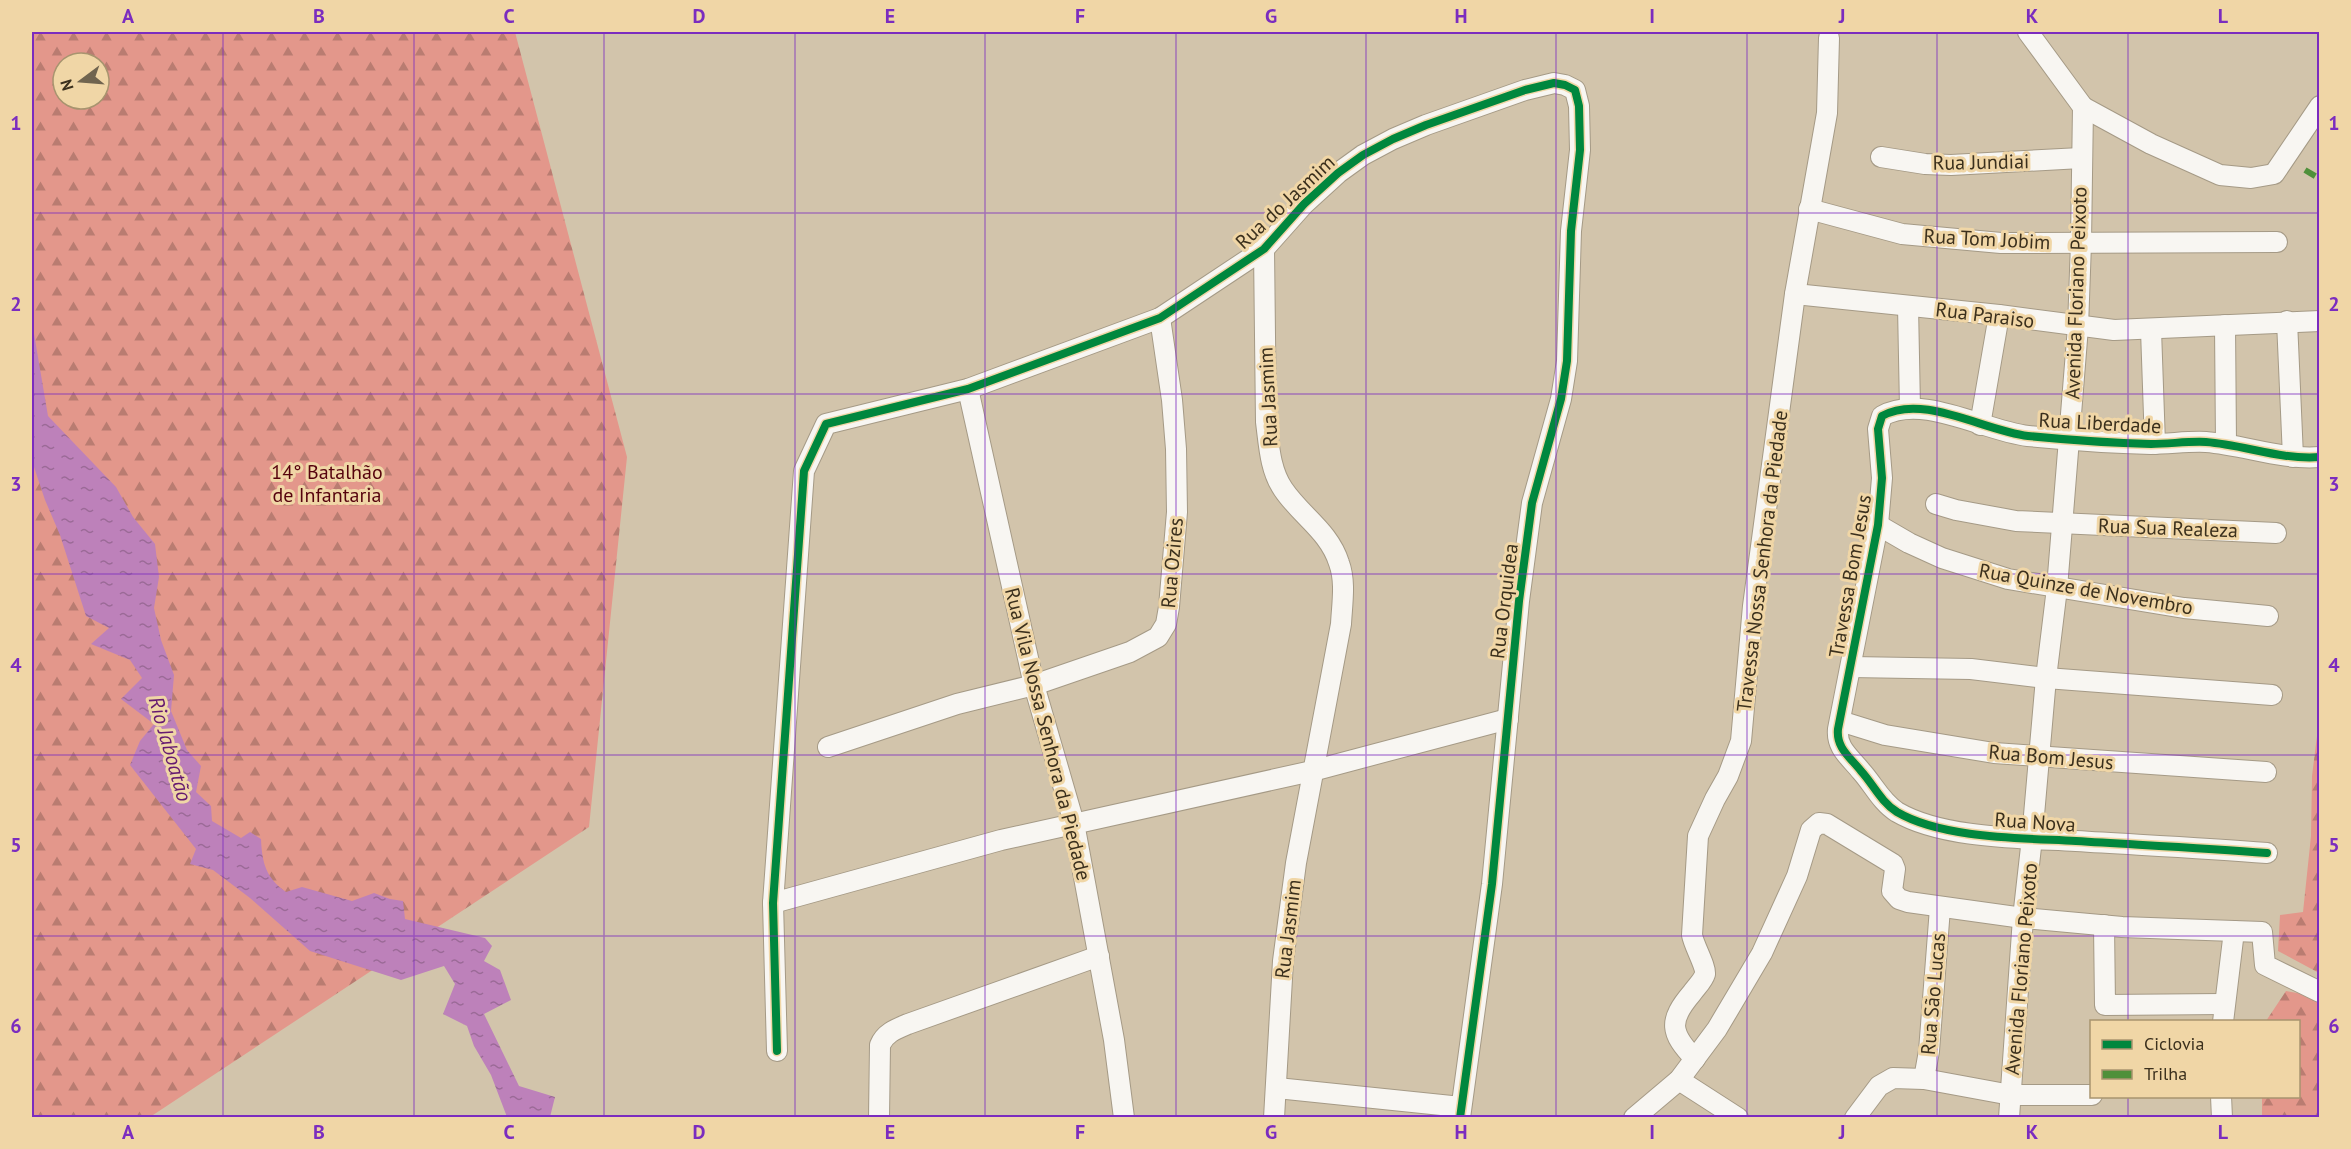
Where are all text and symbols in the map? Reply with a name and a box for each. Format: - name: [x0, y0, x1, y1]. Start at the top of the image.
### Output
- text: A: [122, 3, 135, 29]
- text: B: [313, 3, 325, 29]
- text: C: [503, 3, 515, 29]
- text: D: [693, 3, 706, 29]
- text: E: [885, 3, 895, 29]
- text: F: [1075, 3, 1085, 29]
- text: G: [1265, 3, 1277, 29]
- text: H: [1454, 3, 1468, 29]
- text: I: [1649, 3, 1655, 29]
- text: J: [1838, 3, 1845, 29]
- text: K: [2026, 3, 2039, 29]
- text: L: [2218, 3, 2229, 29]
- north arrow: [51, 51, 111, 111]
- text: N: [56, 77, 78, 93]
- text: 1: [10, 110, 22, 136]
- text: 1: [2328, 110, 2340, 136]
- street label: Rua Jundiai: [1932, 148, 2030, 176]
- street label: Rua do Jasmim: [1230, 149, 1340, 255]
- street label: Avenida Floriano Peixoto: [2059, 186, 2093, 400]
- street label: Rua Tom Jobim: [1923, 223, 2051, 255]
- text: 2: [10, 291, 22, 317]
- text: 2: [2328, 291, 2340, 317]
- street label: Rua Paraiso: [1934, 296, 2036, 334]
- street label: Rua Jasmim: [1252, 347, 1284, 447]
- street label: Rua Liberdade: [2038, 407, 2162, 439]
- street label: Travessa Nossa Senhora da Piedade: [1731, 409, 1793, 713]
- park label: 14° Batalhão de Infantaria: [271, 459, 383, 508]
- text: 3: [10, 471, 22, 497]
- text: 3: [2328, 471, 2340, 497]
- street label: Travessa Bom Jesus: [1823, 493, 1877, 659]
- street label: Rua Sua Realeza: [2098, 513, 2238, 543]
- street label: Rua Ozires: [1155, 517, 1189, 609]
- street label: Rua Orquidea: [1484, 542, 1524, 660]
- street label: Rua Quinze de Novembro: [1977, 557, 2195, 621]
- street label: Rua Vila Nossa Senhora da Piedade: [999, 585, 1097, 883]
- text: 4: [10, 652, 22, 678]
- text: 4: [2328, 652, 2340, 678]
- water label: Rio Jaboatão: [143, 693, 198, 805]
- street label: Rua Bom Jesus: [1987, 739, 2115, 775]
- street label: Rua Nova: [1994, 806, 2076, 838]
- text: 5: [10, 832, 22, 858]
- text: 5: [2328, 832, 2340, 858]
- street label: Avenida Floriano Peixoto: [1999, 862, 2043, 1076]
- street label: Rua Jasmim: [1269, 878, 1307, 980]
- street label: Rua São Lucas: [1915, 932, 1951, 1056]
- text: 6: [10, 1013, 22, 1039]
- text: 6: [2328, 1013, 2340, 1039]
- legend: [2090, 1020, 2300, 1098]
- text: Ciclovia: [2144, 1032, 2204, 1055]
- text: Trilha: [2144, 1062, 2187, 1085]
- text: A: [122, 1119, 135, 1145]
- text: B: [313, 1119, 325, 1145]
- text: C: [503, 1119, 515, 1145]
- text: D: [693, 1119, 706, 1145]
- text: E: [885, 1119, 895, 1145]
- text: F: [1075, 1119, 1085, 1145]
- text: G: [1265, 1119, 1277, 1145]
- text: H: [1454, 1119, 1468, 1145]
- text: I: [1649, 1119, 1655, 1145]
- text: J: [1838, 1119, 1845, 1145]
- text: K: [2026, 1119, 2039, 1145]
- text: L: [2218, 1119, 2229, 1145]

